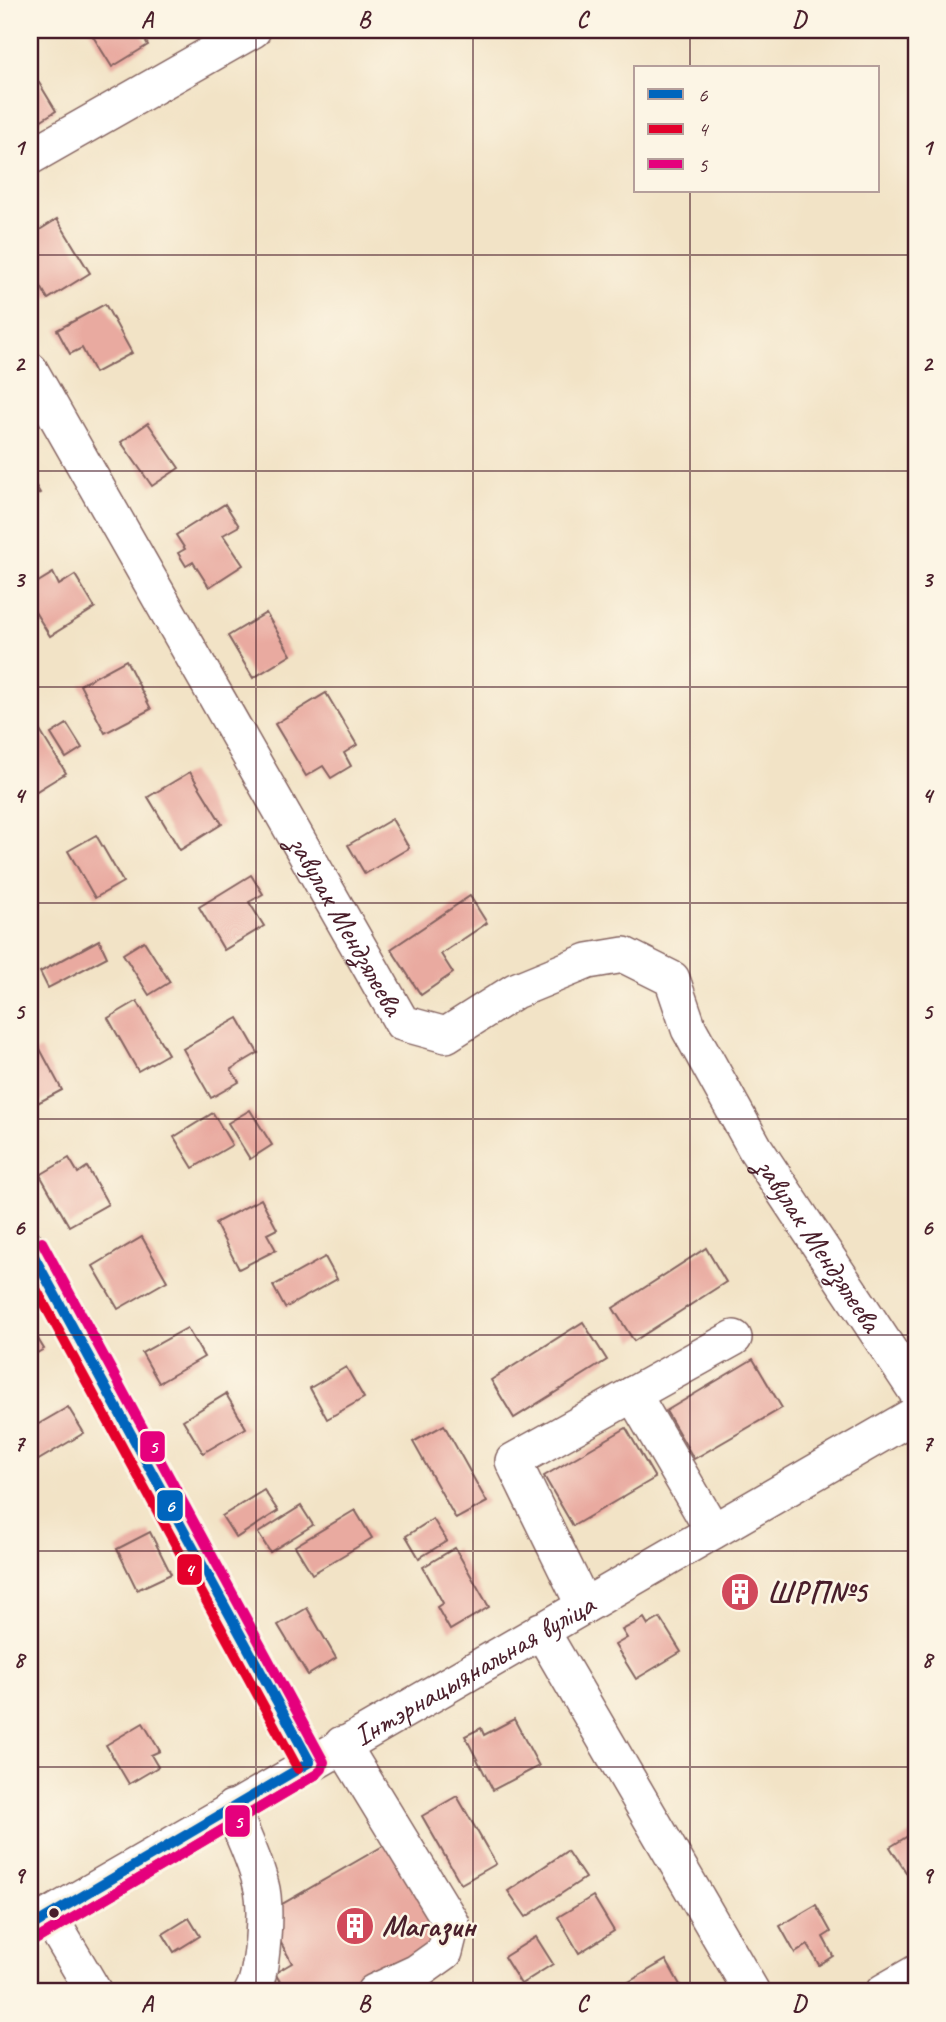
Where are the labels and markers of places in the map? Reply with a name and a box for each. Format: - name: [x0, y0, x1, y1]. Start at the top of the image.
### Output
- building icon: ШРП№5: [719, 1571, 761, 1613]
- place label: ШРП№5: [767, 1573, 869, 1611]
- building icon: Магазин: [334, 1905, 376, 1947]
- unlabelled marker: [47, 1906, 61, 1920]
- place label: Магазин: [382, 1907, 478, 1946]

